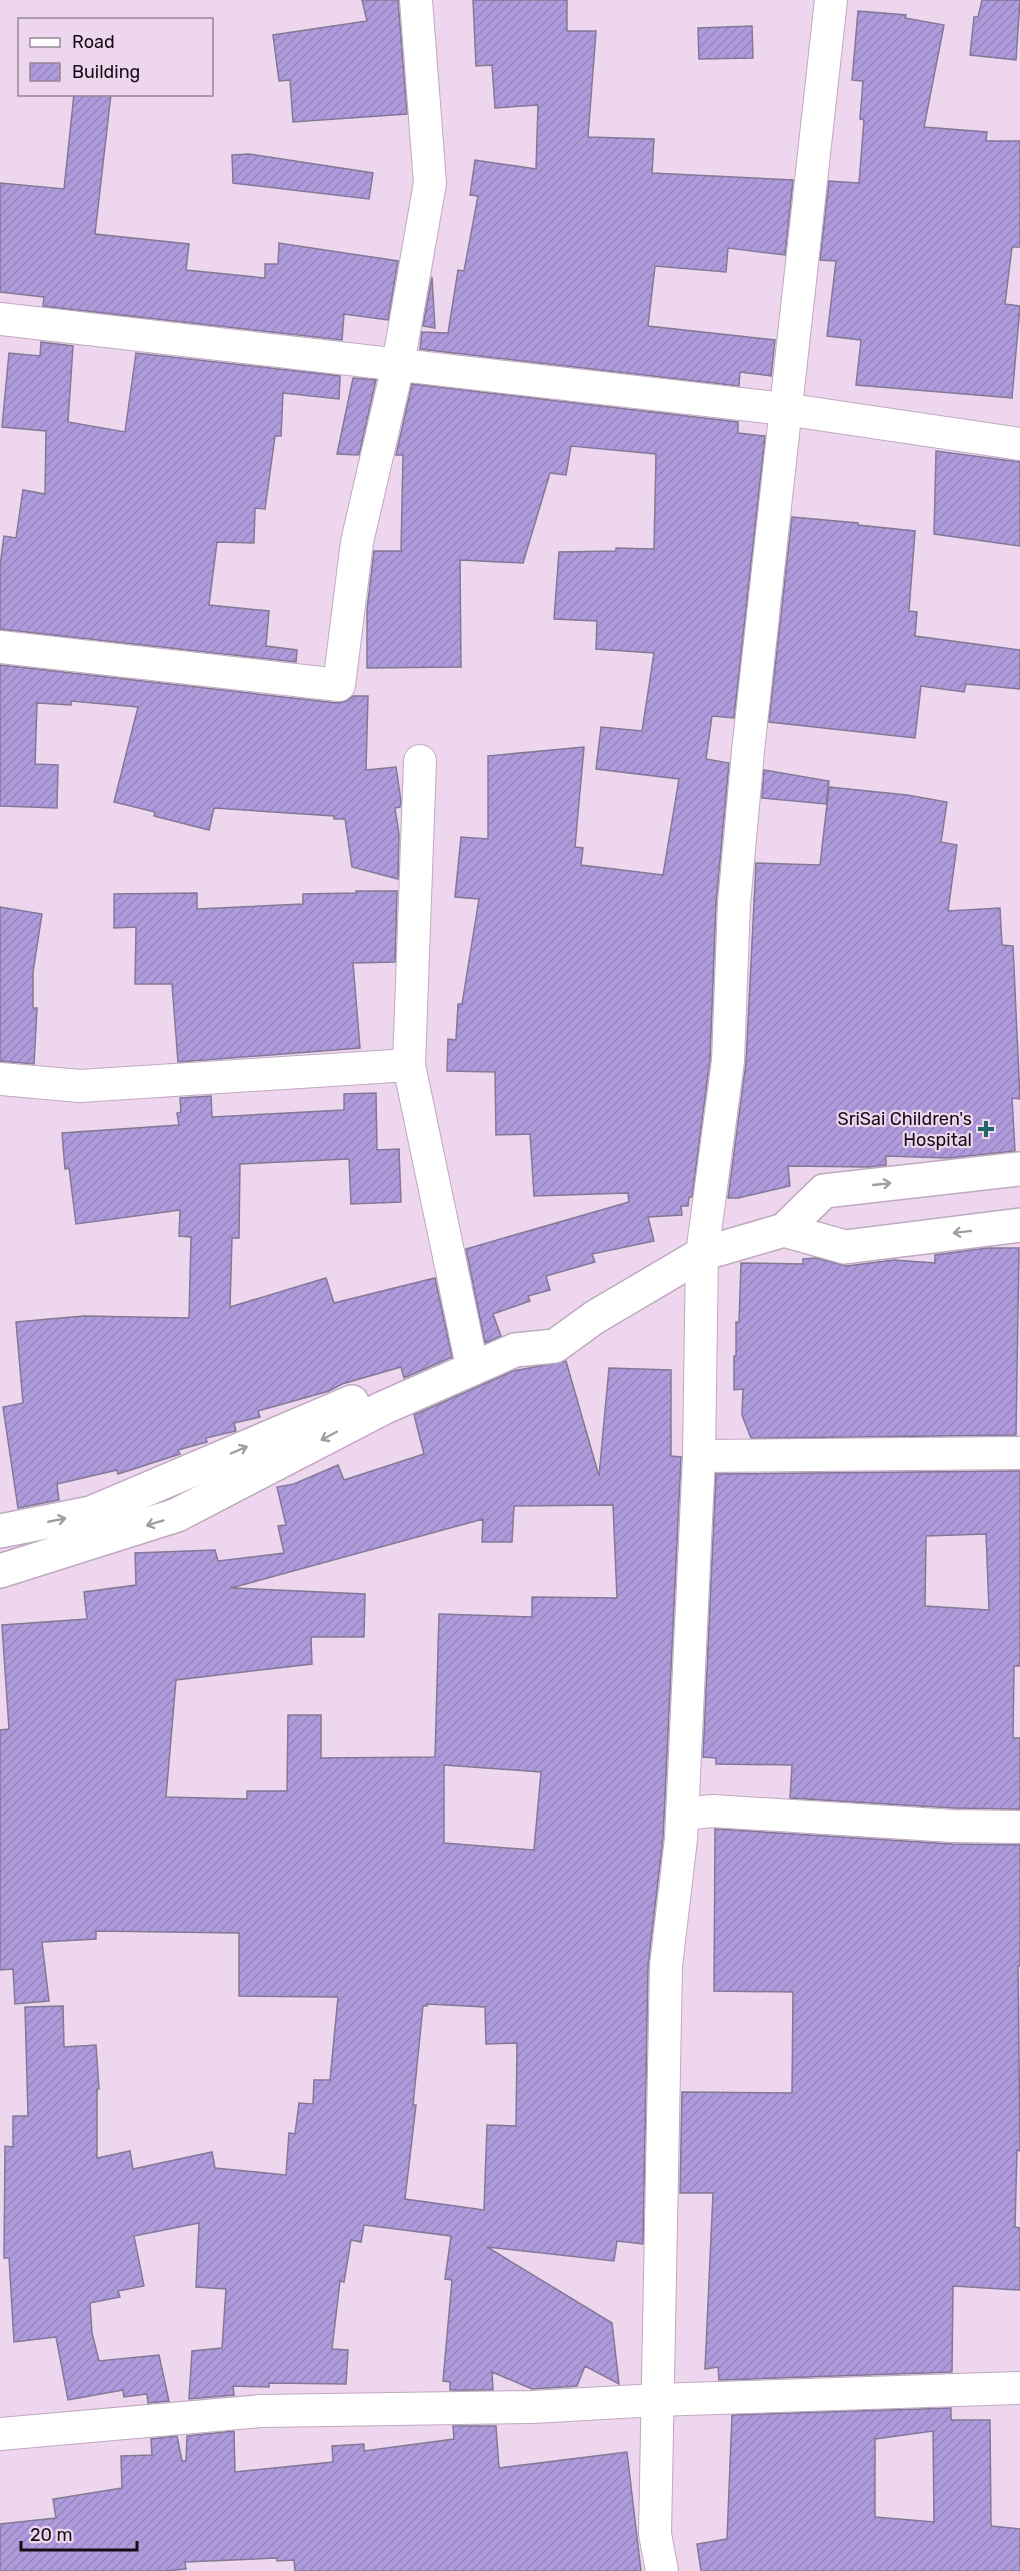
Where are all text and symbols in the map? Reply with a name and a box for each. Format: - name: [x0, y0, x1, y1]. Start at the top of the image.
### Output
- legend: [18, 18, 213, 96]
- text: Road: [72, 31, 115, 53]
- text: Building: [72, 61, 140, 83]
- place label: SriSai Children's Hospital: [837, 1108, 972, 1151]
- marker: SriSai Children's Hospital: [977, 1120, 995, 1138]
- one-way arrow: [872, 1178, 891, 1189]
- one-way arrow: [953, 1227, 972, 1238]
- one-way arrow: [321, 1430, 338, 1442]
- one-way arrow: [229, 1444, 248, 1455]
- one-way arrow: [47, 1514, 67, 1525]
- one-way arrow: [146, 1518, 165, 1529]
- scale bar: [21, 2514, 136, 2552]
- text: 20 m: [30, 2524, 72, 2546]

